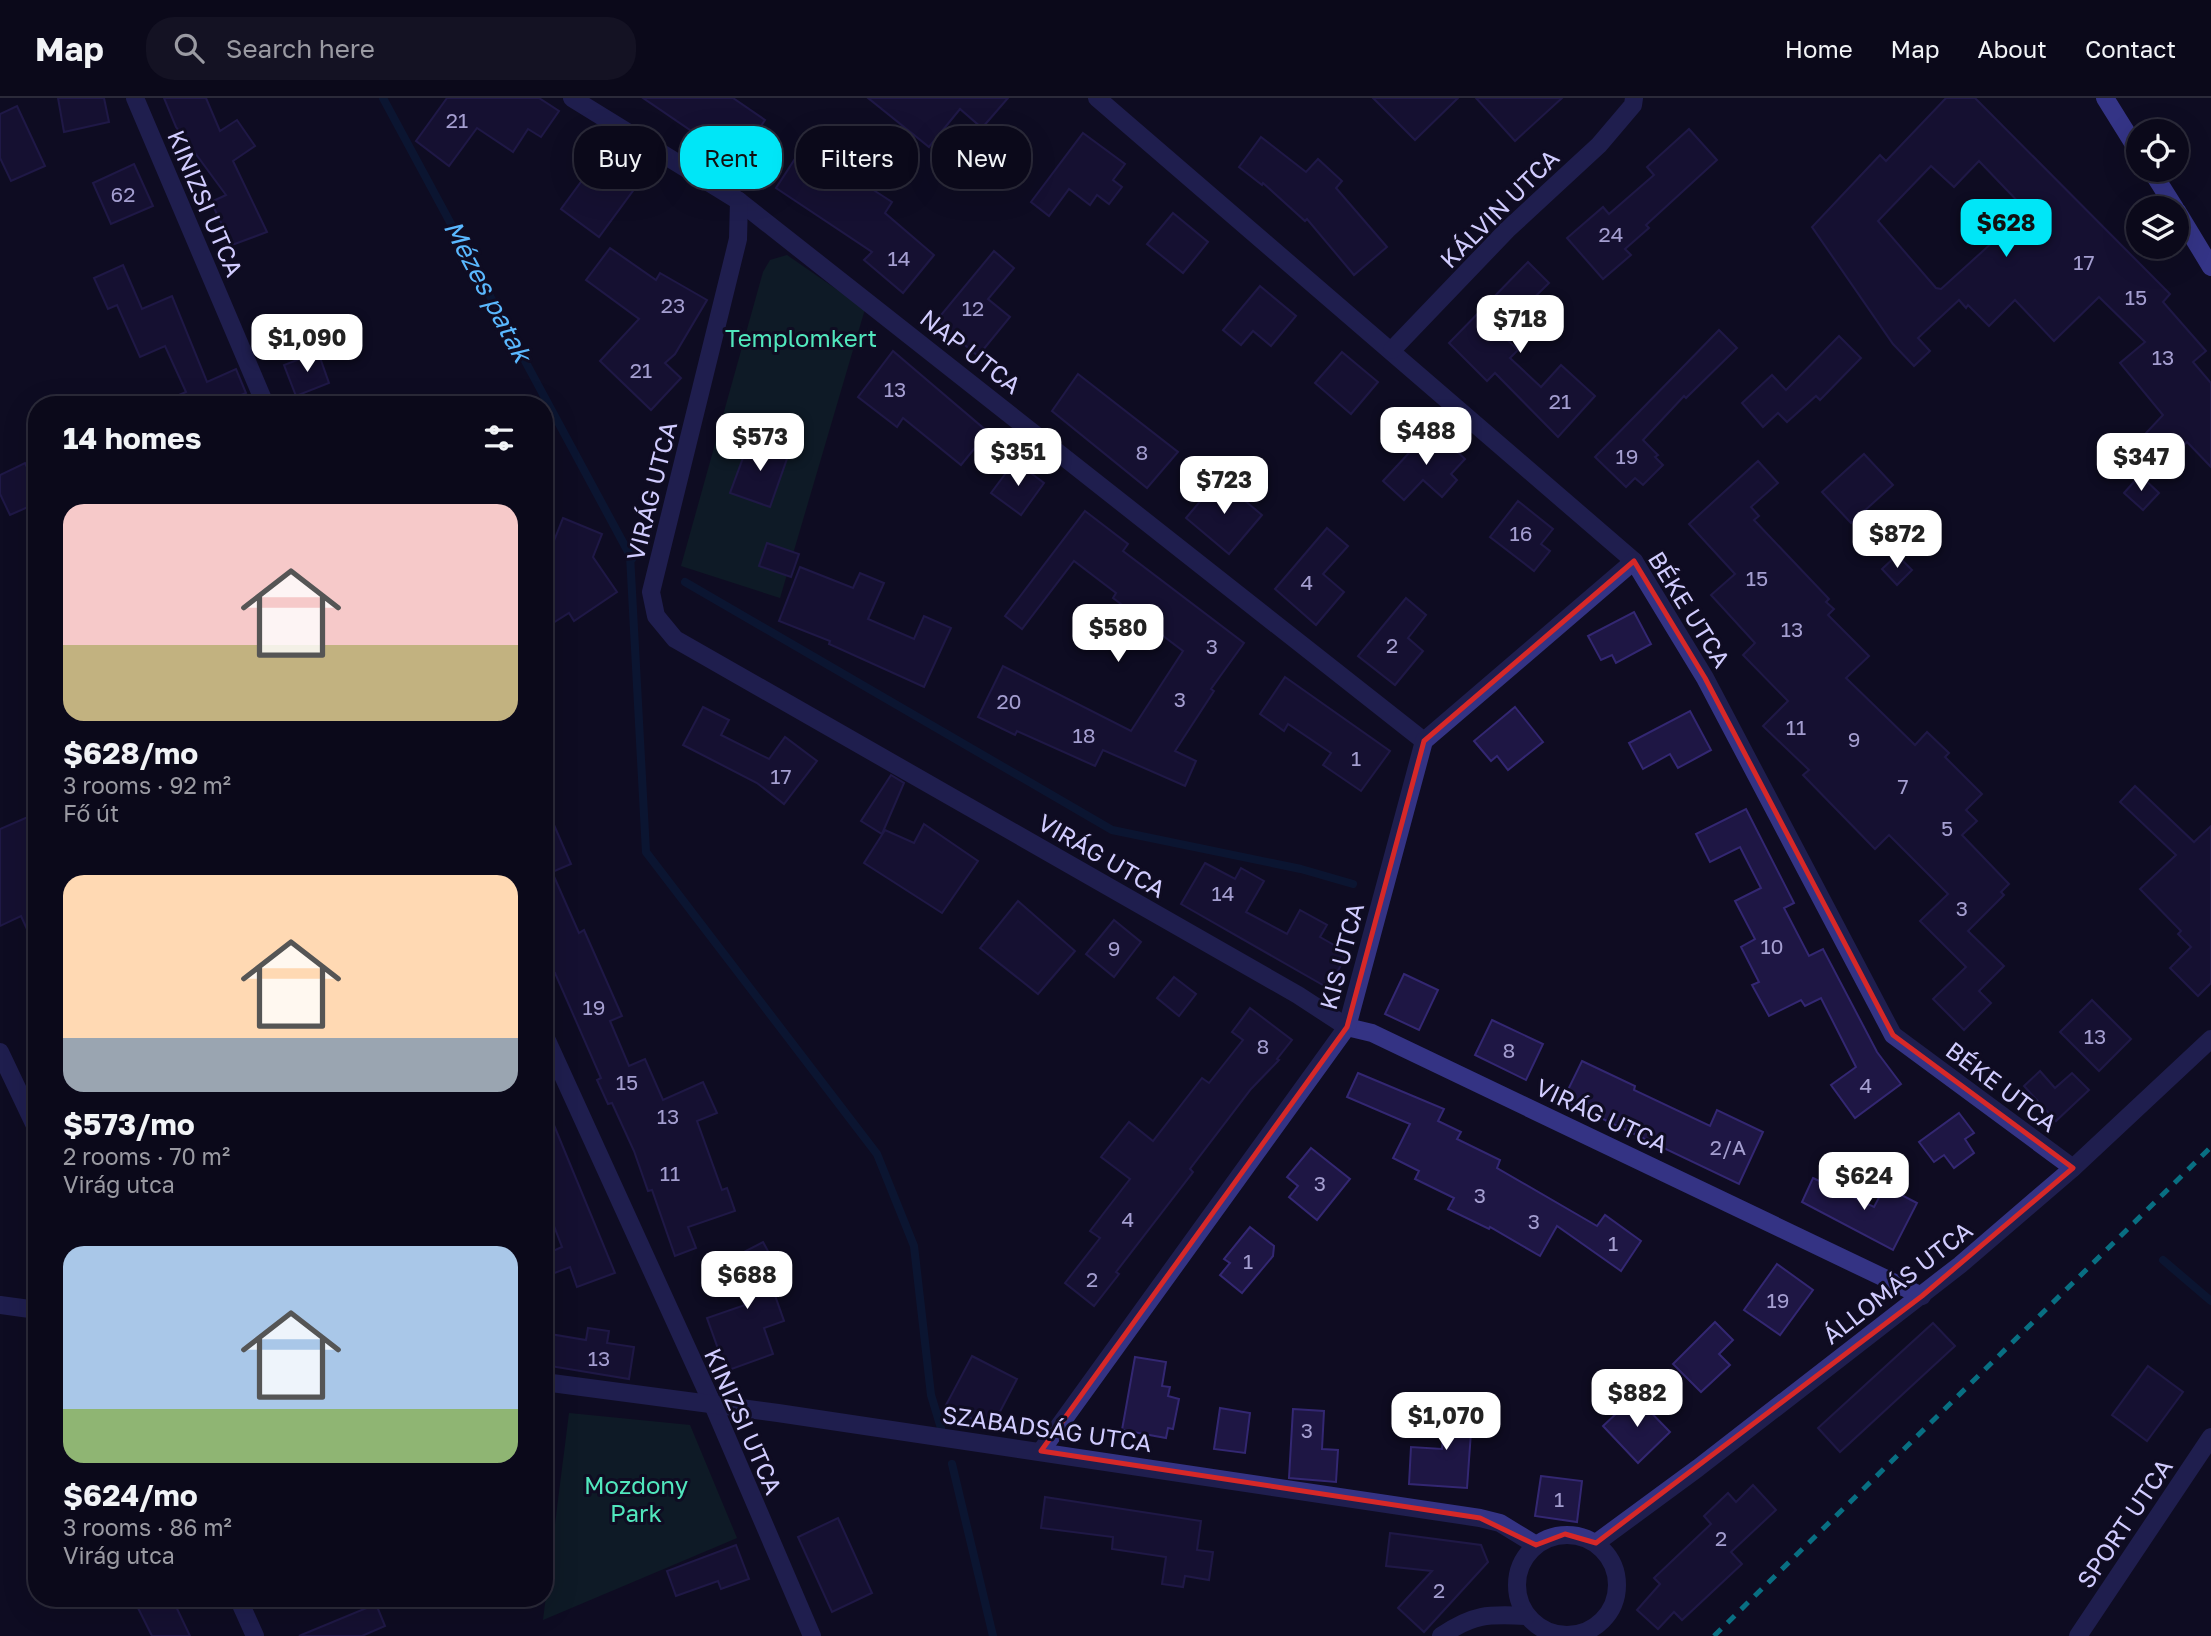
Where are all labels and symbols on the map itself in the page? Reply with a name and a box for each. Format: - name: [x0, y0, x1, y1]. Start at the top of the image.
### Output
- house number: 21: [446, 107, 468, 133]
- street label: KINIZSI UTCA: [162, 125, 250, 281]
- street label: KÁLVIN UTCA: [1434, 143, 1564, 273]
- house number: 62: [111, 181, 135, 207]
- pin: $628: [1965, 200, 2047, 259]
- water label: Mézes patak: [438, 215, 539, 369]
- house number: 24: [1599, 221, 1624, 247]
- house number: 14: [888, 245, 911, 271]
- house number: 17: [2073, 249, 2095, 275]
- house number: 15: [2125, 284, 2147, 310]
- house number: 23: [661, 292, 685, 318]
- house number: 12: [962, 295, 984, 321]
- pin: $718: [1479, 296, 1561, 355]
- street label: NAP UTCA: [915, 303, 1027, 399]
- pin: $1,090: [250, 314, 364, 374]
- park label: Templomkert: [725, 323, 877, 352]
- house number: 13: [2152, 344, 2174, 370]
- house number: 21: [630, 357, 652, 383]
- house number: 13: [884, 376, 906, 402]
- house number: 21: [1549, 388, 1571, 414]
- pin: $488: [1385, 408, 1467, 467]
- pin: $573: [719, 414, 801, 473]
- street label: VIRÁG UTCA: [620, 418, 682, 564]
- pin: $351: [977, 428, 1059, 488]
- pin: $347: [2100, 434, 2182, 493]
- house number: 8: [1136, 439, 1148, 465]
- house number: 19: [1616, 443, 1638, 469]
- pin: $723: [1183, 456, 1265, 516]
- pin: $872: [1856, 510, 1938, 570]
- house number: 16: [1510, 520, 1532, 546]
- street label: BÉKE UTCA: [1643, 545, 1737, 673]
- house number: 15: [1746, 565, 1768, 591]
- house number: 4: [1301, 569, 1313, 595]
- pin: $580: [1077, 604, 1159, 664]
- house number: 13: [1781, 616, 1803, 642]
- house number: 2: [1386, 632, 1398, 658]
- house number: 3: [1206, 633, 1218, 659]
- house number: 3: [1174, 686, 1186, 712]
- house number: 20: [996, 688, 1022, 714]
- house number: 11: [1786, 714, 1806, 740]
- house number: 18: [1073, 722, 1096, 748]
- house number: 9: [1848, 726, 1860, 752]
- house number: 1: [1351, 745, 1361, 771]
- house number: 17: [770, 763, 792, 789]
- house number: 7: [1897, 773, 1909, 799]
- street label: VIRÁG UTCA: [1033, 807, 1171, 903]
- house number: 5: [1941, 815, 1953, 841]
- house number: 14: [1212, 880, 1235, 906]
- house number: 3: [1956, 895, 1968, 921]
- street label: KIS UTCA: [1313, 899, 1369, 1013]
- house number: 10: [1760, 933, 1784, 959]
- house number: 9: [1108, 935, 1120, 961]
- house number: 19: [583, 994, 605, 1020]
- house number: 13: [2084, 1023, 2106, 1049]
- house number: 8: [1257, 1033, 1269, 1059]
- street label: BÉKE UTCA: [1941, 1035, 2063, 1137]
- house number: 8: [1503, 1037, 1515, 1063]
- house number: 15: [616, 1069, 638, 1095]
- street label: VIRÁG UTCA: [1531, 1072, 1673, 1158]
- house number: 4: [1860, 1072, 1872, 1098]
- house number: 13: [657, 1103, 679, 1129]
- house number: 2/A: [1710, 1134, 1746, 1160]
- pin: $624: [1823, 1152, 1905, 1212]
- house number: 11: [660, 1160, 680, 1186]
- house number: 3: [1314, 1170, 1326, 1196]
- house number: 3: [1474, 1182, 1486, 1208]
- house number: 4: [1122, 1206, 1134, 1232]
- house number: 3: [1528, 1208, 1540, 1234]
- street label: ÁLLOMÁS UTCA: [1816, 1215, 1978, 1349]
- house number: 1: [1608, 1230, 1618, 1256]
- house number: 1: [1243, 1248, 1253, 1274]
- pin: $688: [706, 1252, 788, 1311]
- house number: 2: [1086, 1266, 1098, 1292]
- house number: 19: [1767, 1287, 1789, 1313]
- street label: KINIZSI UTCA: [699, 1344, 789, 1498]
- house number: 13: [588, 1345, 610, 1371]
- pin: $882: [1596, 1370, 1678, 1429]
- pin: $1,070: [1389, 1392, 1503, 1452]
- street label: SZABADSÁG UTCA: [940, 1399, 1154, 1457]
- house number: 3: [1301, 1417, 1313, 1443]
- street label: SPORT UTCA: [2070, 1453, 2178, 1593]
- park label: Mozdony Park: [584, 1470, 688, 1527]
- house number: 1: [1554, 1486, 1564, 1512]
- house number: 2: [1715, 1525, 1727, 1551]
- house number: 2: [1433, 1577, 1445, 1603]

